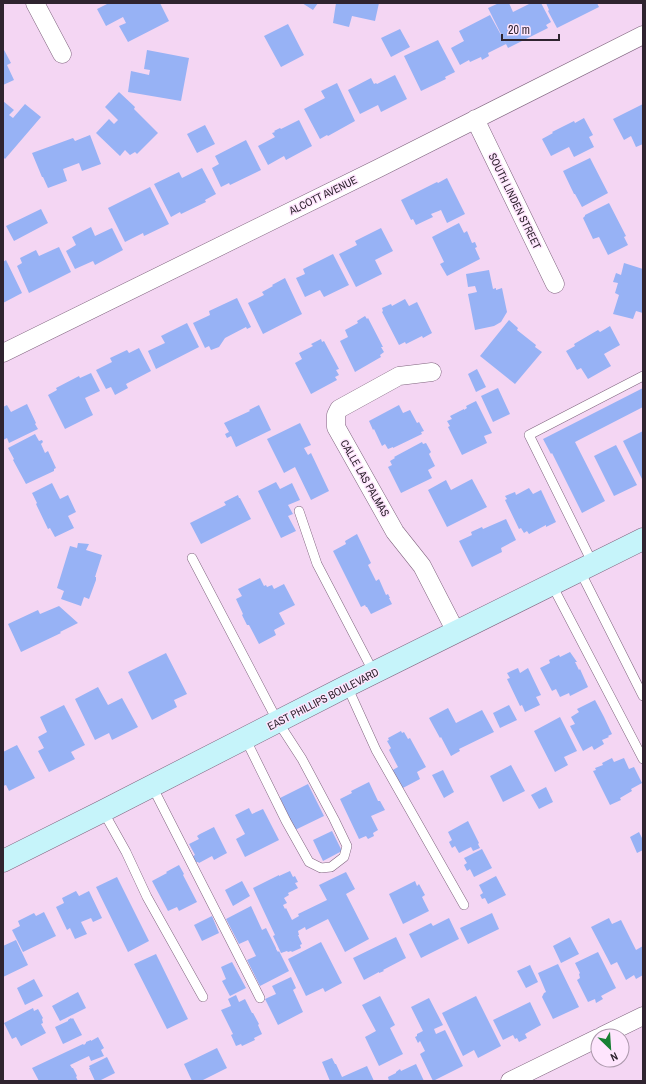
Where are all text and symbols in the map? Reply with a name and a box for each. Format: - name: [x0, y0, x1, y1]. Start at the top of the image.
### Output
- scale bar: [502, 16, 559, 42]
- text: 20 m: [508, 22, 530, 38]
- street label: SOUTH LINDEN STREET: [486, 151, 545, 252]
- street label: ALCOTT AVENUE: [286, 173, 359, 218]
- street label: CALLE LAS PALMAS: [337, 437, 393, 519]
- street label: EAST PHILLIPS BOULEVARD: [265, 665, 381, 733]
- north arrow: [590, 1028, 630, 1068]
- text: N: [608, 1049, 620, 1065]

